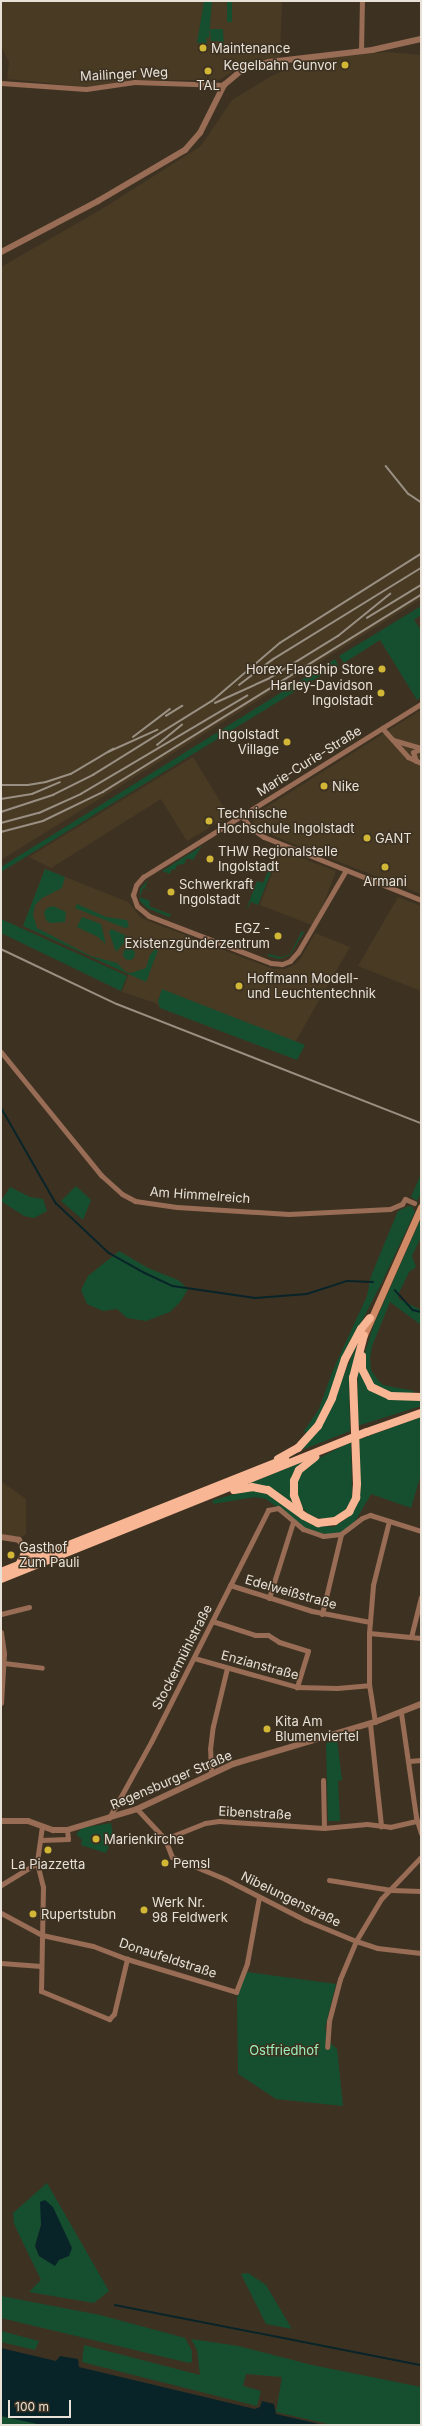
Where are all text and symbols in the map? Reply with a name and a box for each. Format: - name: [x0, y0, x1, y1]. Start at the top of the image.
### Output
- place label: Maintenance: [211, 40, 290, 56]
- marker: Maintenance: [198, 43, 208, 53]
- place label: Kegelbahn Gunvor: [223, 57, 337, 73]
- marker: Kegelbahn Gunvor: [340, 60, 350, 70]
- street label: Mailinger Weg: [80, 64, 168, 84]
- marker: TAL: [203, 66, 213, 76]
- place label: TAL: [196, 77, 220, 93]
- place label: Horex Flagship Store: [246, 661, 374, 677]
- marker: Horex Flagship Store: [377, 664, 387, 674]
- place label: Harley-Davidson Ingolstadt: [270, 678, 373, 709]
- marker: Harley-Davidson Ingolstadt: [376, 688, 386, 698]
- street label: Marie-Curie-Straße: [254, 723, 364, 799]
- place label: Ingolstadt Village: [218, 727, 279, 758]
- marker: Ingolstadt Village: [282, 737, 292, 747]
- place label: Nike: [332, 778, 359, 794]
- marker: Nike: [319, 781, 329, 791]
- place label: Technische Hochschule Ingolstadt: [217, 806, 355, 837]
- marker: Technische Hochschule Ingolstadt: [204, 816, 214, 826]
- place label: GANT: [375, 830, 412, 846]
- marker: GANT: [362, 833, 372, 843]
- place label: THW Regionalstelle Ingolstadt: [218, 844, 338, 875]
- marker: THW Regionalstelle Ingolstadt: [205, 854, 215, 864]
- marker: Armani: [380, 862, 390, 872]
- place label: Armani: [363, 873, 407, 889]
- place label: Schwerkraft Ingolstadt: [179, 877, 253, 908]
- marker: Schwerkraft Ingolstadt: [166, 887, 176, 897]
- place label: EGZ - Existenzgünderzentrum: [124, 921, 270, 952]
- marker: EGZ - Existenzgünderzentrum: [273, 931, 283, 941]
- place label: Hoffmann Modell- und Leuchtentechnik: [247, 971, 376, 1002]
- marker: Hoffmann Modell- und Leuchtentechnik: [234, 981, 244, 991]
- street label: Am Himmelreich: [149, 1184, 251, 1206]
- place label: Gasthof Zum Pauli: [19, 1540, 79, 1571]
- marker: Gasthof Zum Pauli: [6, 1550, 16, 1560]
- street label: Edelweißstraße: [243, 1571, 339, 1613]
- street label: Stockermühlstraße: [149, 1602, 215, 1712]
- street label: Enzianstraße: [219, 1647, 301, 1683]
- place label: Kita Am Blumenviertel: [275, 1714, 359, 1745]
- marker: Kita Am Blumenviertel: [262, 1724, 272, 1734]
- street label: Regensburger Straße: [108, 1747, 234, 1813]
- street label: Eibenstraße: [218, 1803, 292, 1823]
- place label: Marienkirche: [104, 1831, 184, 1847]
- marker: Marienkirche: [91, 1834, 101, 1844]
- marker: La Piazzetta: [43, 1845, 53, 1855]
- place label: Pemsl: [173, 1855, 210, 1871]
- place label: La Piazzetta: [11, 1856, 85, 1872]
- marker: Pemsl: [160, 1858, 170, 1868]
- street label: Nibelungenstraße: [239, 1868, 343, 1930]
- place label: Werk Nr. 98 Feldwerk: [152, 1895, 228, 1926]
- marker: Werk Nr. 98 Feldwerk: [139, 1905, 149, 1915]
- place label: Rupertstubn: [41, 1906, 116, 1922]
- marker: Rupertstubn: [28, 1909, 38, 1919]
- street label: Donaufeldstraße: [117, 1935, 219, 1981]
- park label: Ostfriedhof: [249, 2042, 319, 2058]
- scale bar: [10, 2392, 73, 2418]
- text: 100 m: [15, 2399, 49, 2414]

